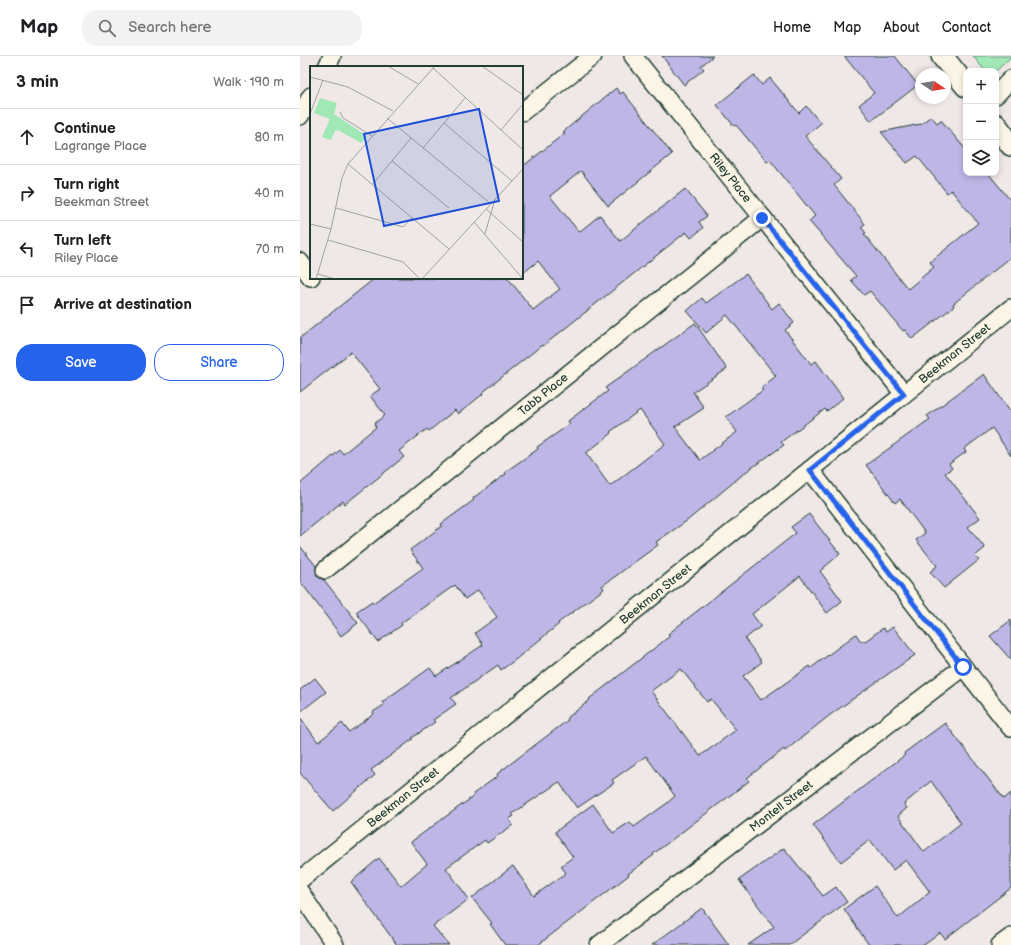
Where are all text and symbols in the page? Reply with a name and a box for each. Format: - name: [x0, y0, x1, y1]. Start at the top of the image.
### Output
- search box: [82, 10, 362, 46]
- text: Map: [20, 16, 58, 39]
- icon: search: [96, 17, 118, 39]
- text: Search here: [128, 18, 211, 37]
- text: Home: [773, 19, 811, 36]
- text: Map: [833, 19, 861, 36]
- text: About: [883, 19, 920, 36]
- text: Contact: [942, 19, 991, 36]
- inset map: [310, 66, 523, 279]
- north arrow: [915, 68, 951, 104]
- map controls: [963, 68, 999, 176]
- button: +: [963, 68, 999, 104]
- text: 3 min: [16, 72, 59, 92]
- text: Walk · 190 m: [213, 74, 284, 90]
- button: −: [963, 104, 999, 140]
- text: Continue: [54, 119, 116, 138]
- icon: ahead: [16, 126, 38, 148]
- text: 80 m: [255, 129, 284, 145]
- text: Lagrange Place: [54, 138, 147, 154]
- button: layers: [963, 140, 999, 176]
- street label: Riley Place: [706, 150, 755, 206]
- text: Turn right: [54, 175, 119, 194]
- icon: right: [16, 182, 38, 204]
- text: 40 m: [254, 185, 284, 201]
- text: Beekman Street: [54, 194, 149, 210]
- route end: [753, 209, 771, 227]
- text: Turn left: [54, 231, 111, 250]
- icon: left: [16, 238, 38, 260]
- text: 70 m: [256, 241, 284, 257]
- text: Riley Place: [54, 250, 118, 266]
- icon: arrive: [16, 294, 38, 316]
- text: Arrive at destination: [54, 295, 192, 314]
- street label: Beekman Street: [916, 320, 994, 387]
- button: Save: [16, 344, 146, 381]
- button: Share: [154, 344, 284, 381]
- street label: Tabb Place: [515, 370, 571, 419]
- street label: Beekman Street: [617, 561, 695, 628]
- route start: [954, 658, 972, 676]
- street label: Beekman Street: [364, 764, 442, 831]
- street label: Montell Street: [747, 777, 816, 835]

